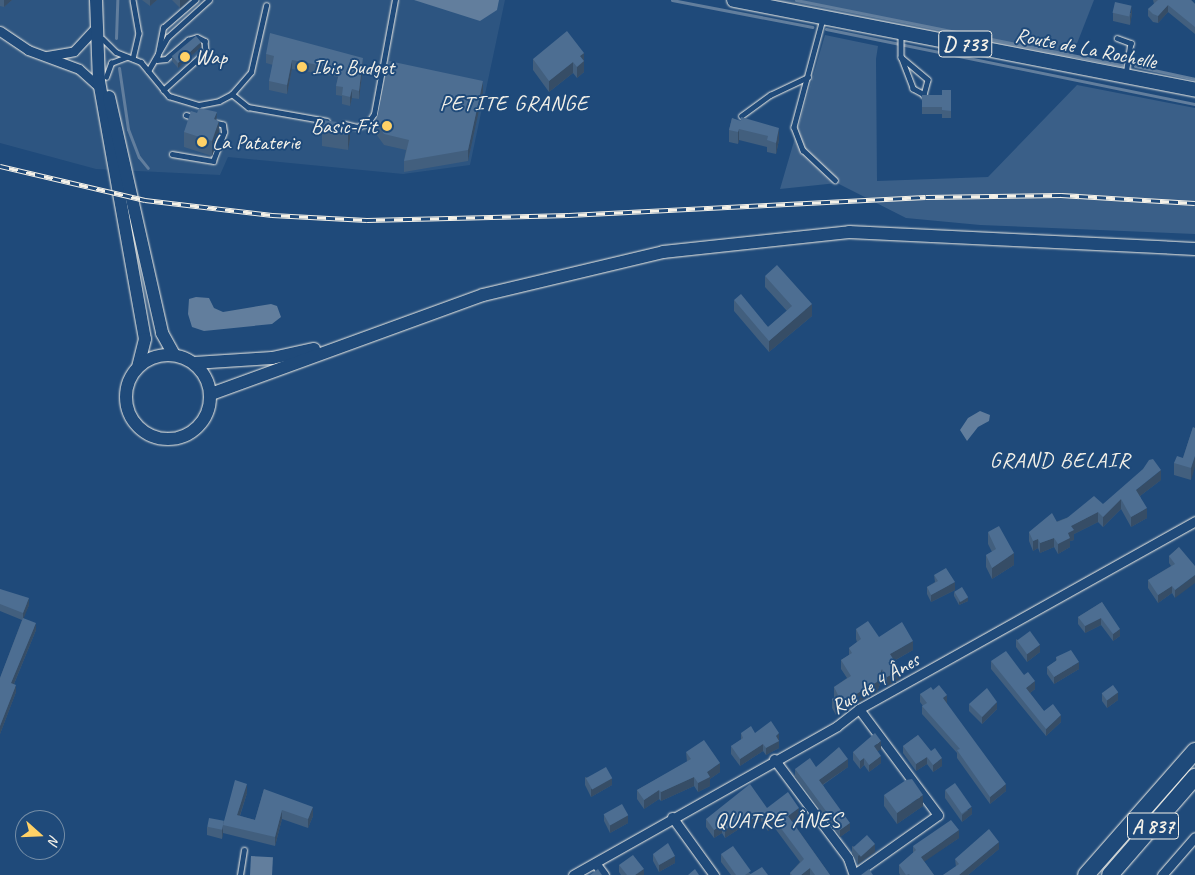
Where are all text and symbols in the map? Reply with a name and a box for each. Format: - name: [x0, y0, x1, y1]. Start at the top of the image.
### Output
- street label: Route de La Rochelle: [1013, 22, 1159, 74]
- road number: D 733: [938, 27, 992, 62]
- place label: Wap: [195, 44, 227, 70]
- marker: Wap: [179, 51, 191, 63]
- place label: Ibis Budget: [312, 54, 394, 80]
- marker: Ibis Budget: [296, 61, 308, 73]
- district label: PETITE GRANGE: [438, 91, 590, 117]
- place label: Basic-Fit: [311, 113, 377, 139]
- marker: Basic-Fit: [381, 120, 393, 132]
- place label: La Pataterie: [212, 129, 301, 155]
- marker: La Pataterie: [196, 136, 208, 148]
- district label: GRAND BELAIR: [989, 448, 1131, 474]
- street label: Rue de 4 Ânes: [826, 647, 924, 719]
- district label: QUATRE ÂNES: [713, 808, 843, 834]
- road number: A 837: [1127, 808, 1179, 844]
- north arrow: [15, 810, 65, 860]
- text: N: [44, 833, 63, 847]

